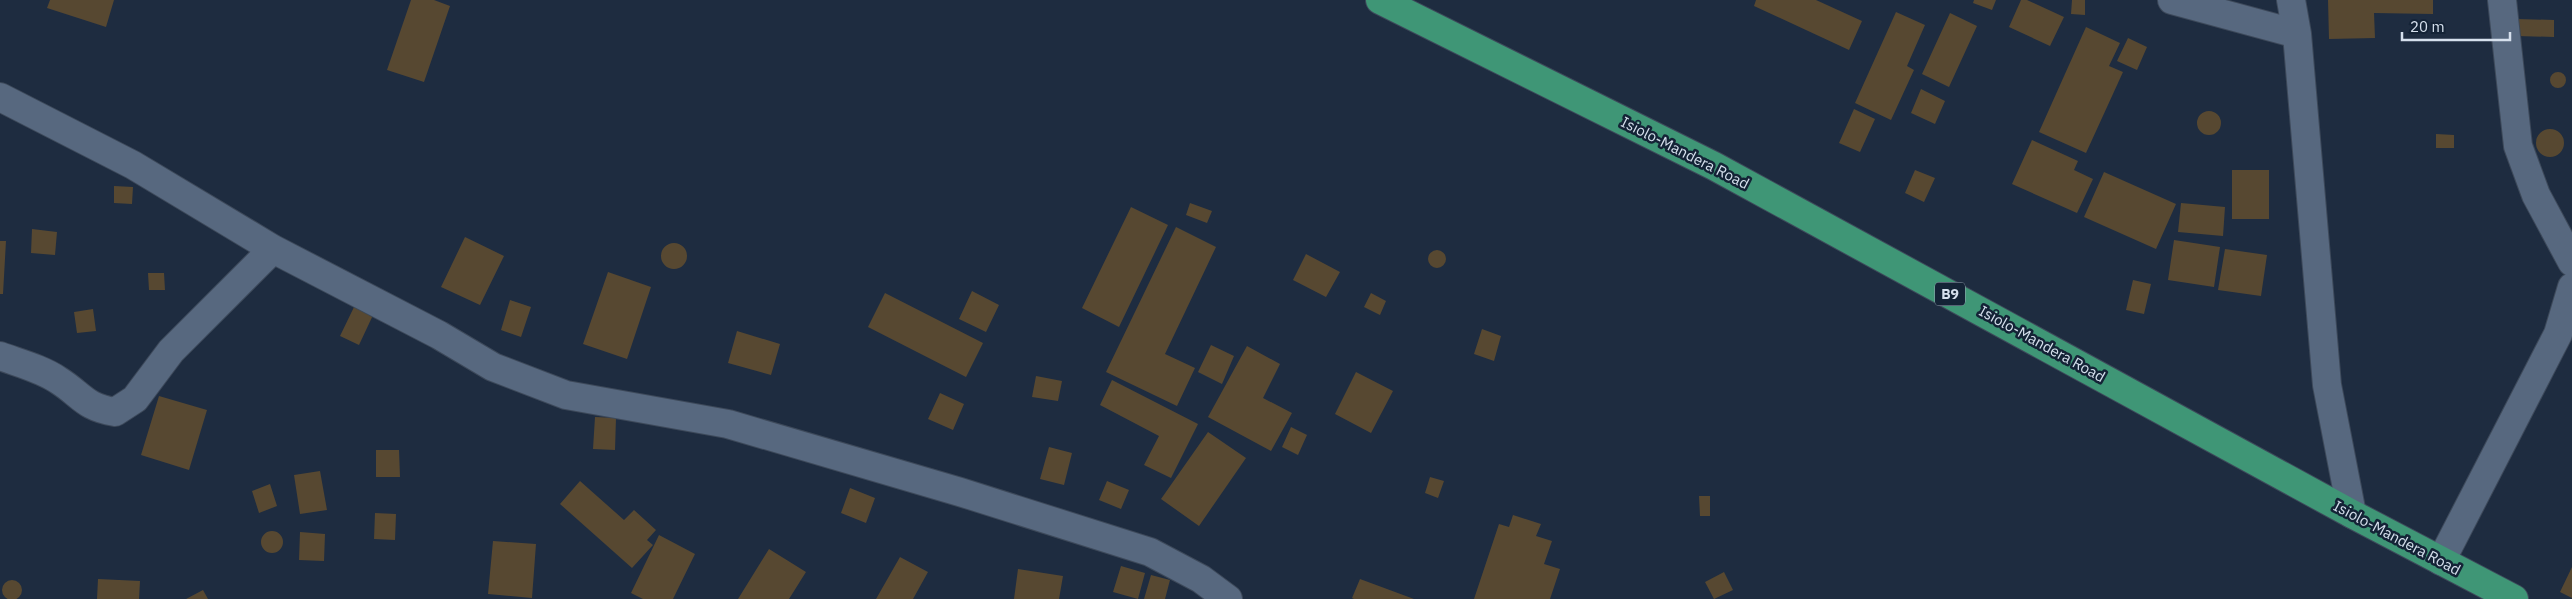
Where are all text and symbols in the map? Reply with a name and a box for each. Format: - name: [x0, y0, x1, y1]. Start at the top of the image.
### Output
- scale bar: [2402, 10, 2510, 42]
- text: 20 m: [2410, 17, 2445, 36]
- street label: Isiolo-Mandera Road: [1618, 112, 1752, 193]
- road number: B9: [1935, 282, 1965, 306]
- street label: Isiolo-Mandera Road: [1976, 301, 2109, 386]
- street label: Isiolo-Mandera Road: [2330, 496, 2464, 579]

